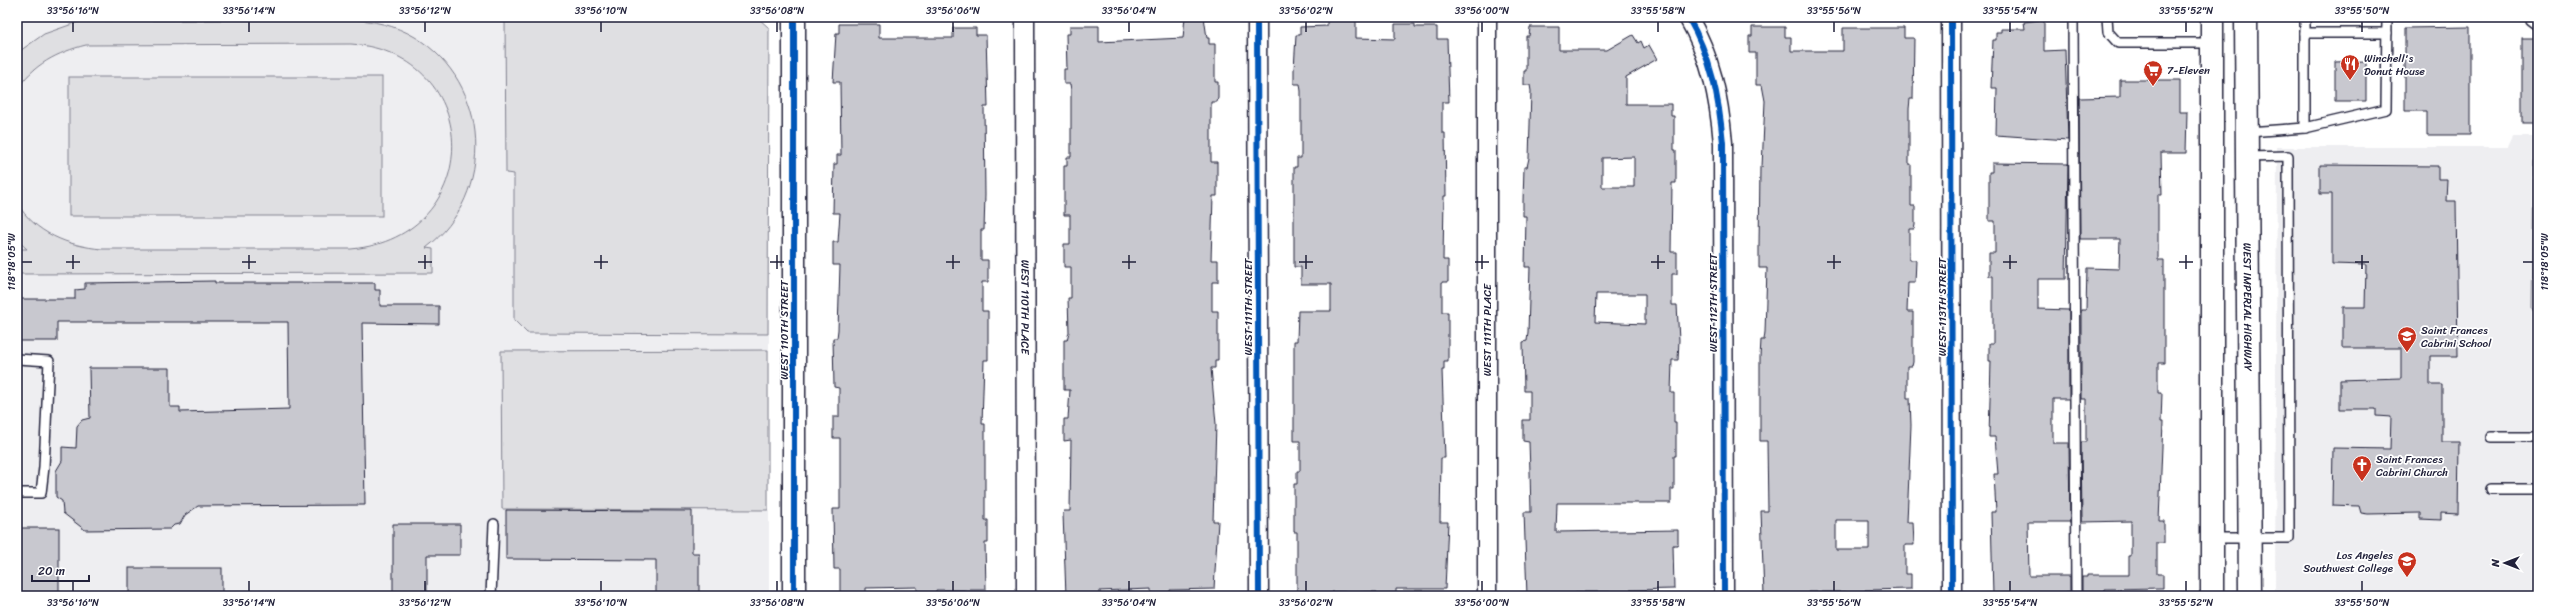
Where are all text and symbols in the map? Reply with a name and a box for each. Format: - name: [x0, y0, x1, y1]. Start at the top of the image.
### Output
- text: 33°56'16"N: [47, 2, 99, 20]
- text: 33°56'14"N: [223, 2, 275, 20]
- text: 33°56'12"N: [399, 2, 451, 20]
- text: 33°56'10"N: [575, 2, 627, 20]
- text: 33°56'08"N: [750, 2, 804, 20]
- text: 33°56'06"N: [926, 2, 980, 20]
- text: 33°56'04"N: [1102, 2, 1156, 20]
- text: 33°56'02"N: [1279, 2, 1333, 20]
- text: 33°56'00"N: [1455, 2, 1509, 20]
- text: 33°55'58"N: [1631, 2, 1685, 20]
- text: 33°55'56"N: [1807, 2, 1861, 20]
- text: 33°55'54"N: [1983, 2, 2037, 20]
- text: 33°55'52"N: [2159, 2, 2213, 20]
- text: 33°55'50"N: [2335, 2, 2389, 20]
- place label: Winchell's Donut House: [2364, 49, 2425, 81]
- restaurant icon: Winchell's Donut House: [2339, 53, 2361, 81]
- supermarket icon: 7-Eleven: [2142, 59, 2164, 87]
- place label: 7-Eleven: [2167, 61, 2210, 80]
- text: 118°18'05"W: [3, 233, 21, 291]
- text: 118°18'05"W: [2536, 233, 2554, 291]
- street label: WEST IMPERIAL HIGHWAY: [2238, 243, 2257, 372]
- street label: WEST 112TH STREET: [1704, 253, 1723, 352]
- street label: WEST 113TH STREET: [1933, 257, 1952, 356]
- street label: WEST 111TH STREET: [1239, 258, 1258, 356]
- street label: WEST 110TH PLACE: [1015, 260, 1035, 355]
- street label: WEST 110TH STREET: [775, 280, 794, 380]
- street label: WEST 111TH PLACE: [1478, 283, 1497, 376]
- place label: Saint Frances Cabrini School: [2421, 321, 2492, 353]
- school or university icon: Saint Frances Cabrini School: [2396, 325, 2418, 353]
- place label: Saint Frances Cabrini Church: [2376, 450, 2448, 482]
- church icon: Saint Frances Cabrini Church: [2351, 454, 2373, 482]
- north arrow: [2485, 543, 2525, 583]
- place label: Los Angeles Southwest College: [2303, 546, 2394, 578]
- school or university icon: Los Angeles Southwest College: [2396, 550, 2418, 578]
- scale bar: [32, 557, 89, 583]
- text: N: [2486, 559, 2505, 568]
- text: 20 m: [38, 560, 65, 582]
- text: 33°56'16"N: [47, 594, 99, 612]
- text: 33°56'14"N: [223, 594, 275, 612]
- text: 33°56'12"N: [399, 594, 451, 612]
- text: 33°56'10"N: [575, 594, 627, 612]
- text: 33°56'08"N: [750, 594, 804, 612]
- text: 33°56'06"N: [926, 594, 980, 612]
- text: 33°56'04"N: [1102, 594, 1156, 612]
- text: 33°56'02"N: [1279, 594, 1333, 612]
- text: 33°56'00"N: [1455, 594, 1509, 612]
- text: 33°55'58"N: [1631, 594, 1685, 612]
- text: 33°55'56"N: [1807, 594, 1861, 612]
- text: 33°55'54"N: [1983, 594, 2037, 612]
- text: 33°55'52"N: [2159, 594, 2213, 612]
- text: 33°55'50"N: [2335, 594, 2389, 612]

